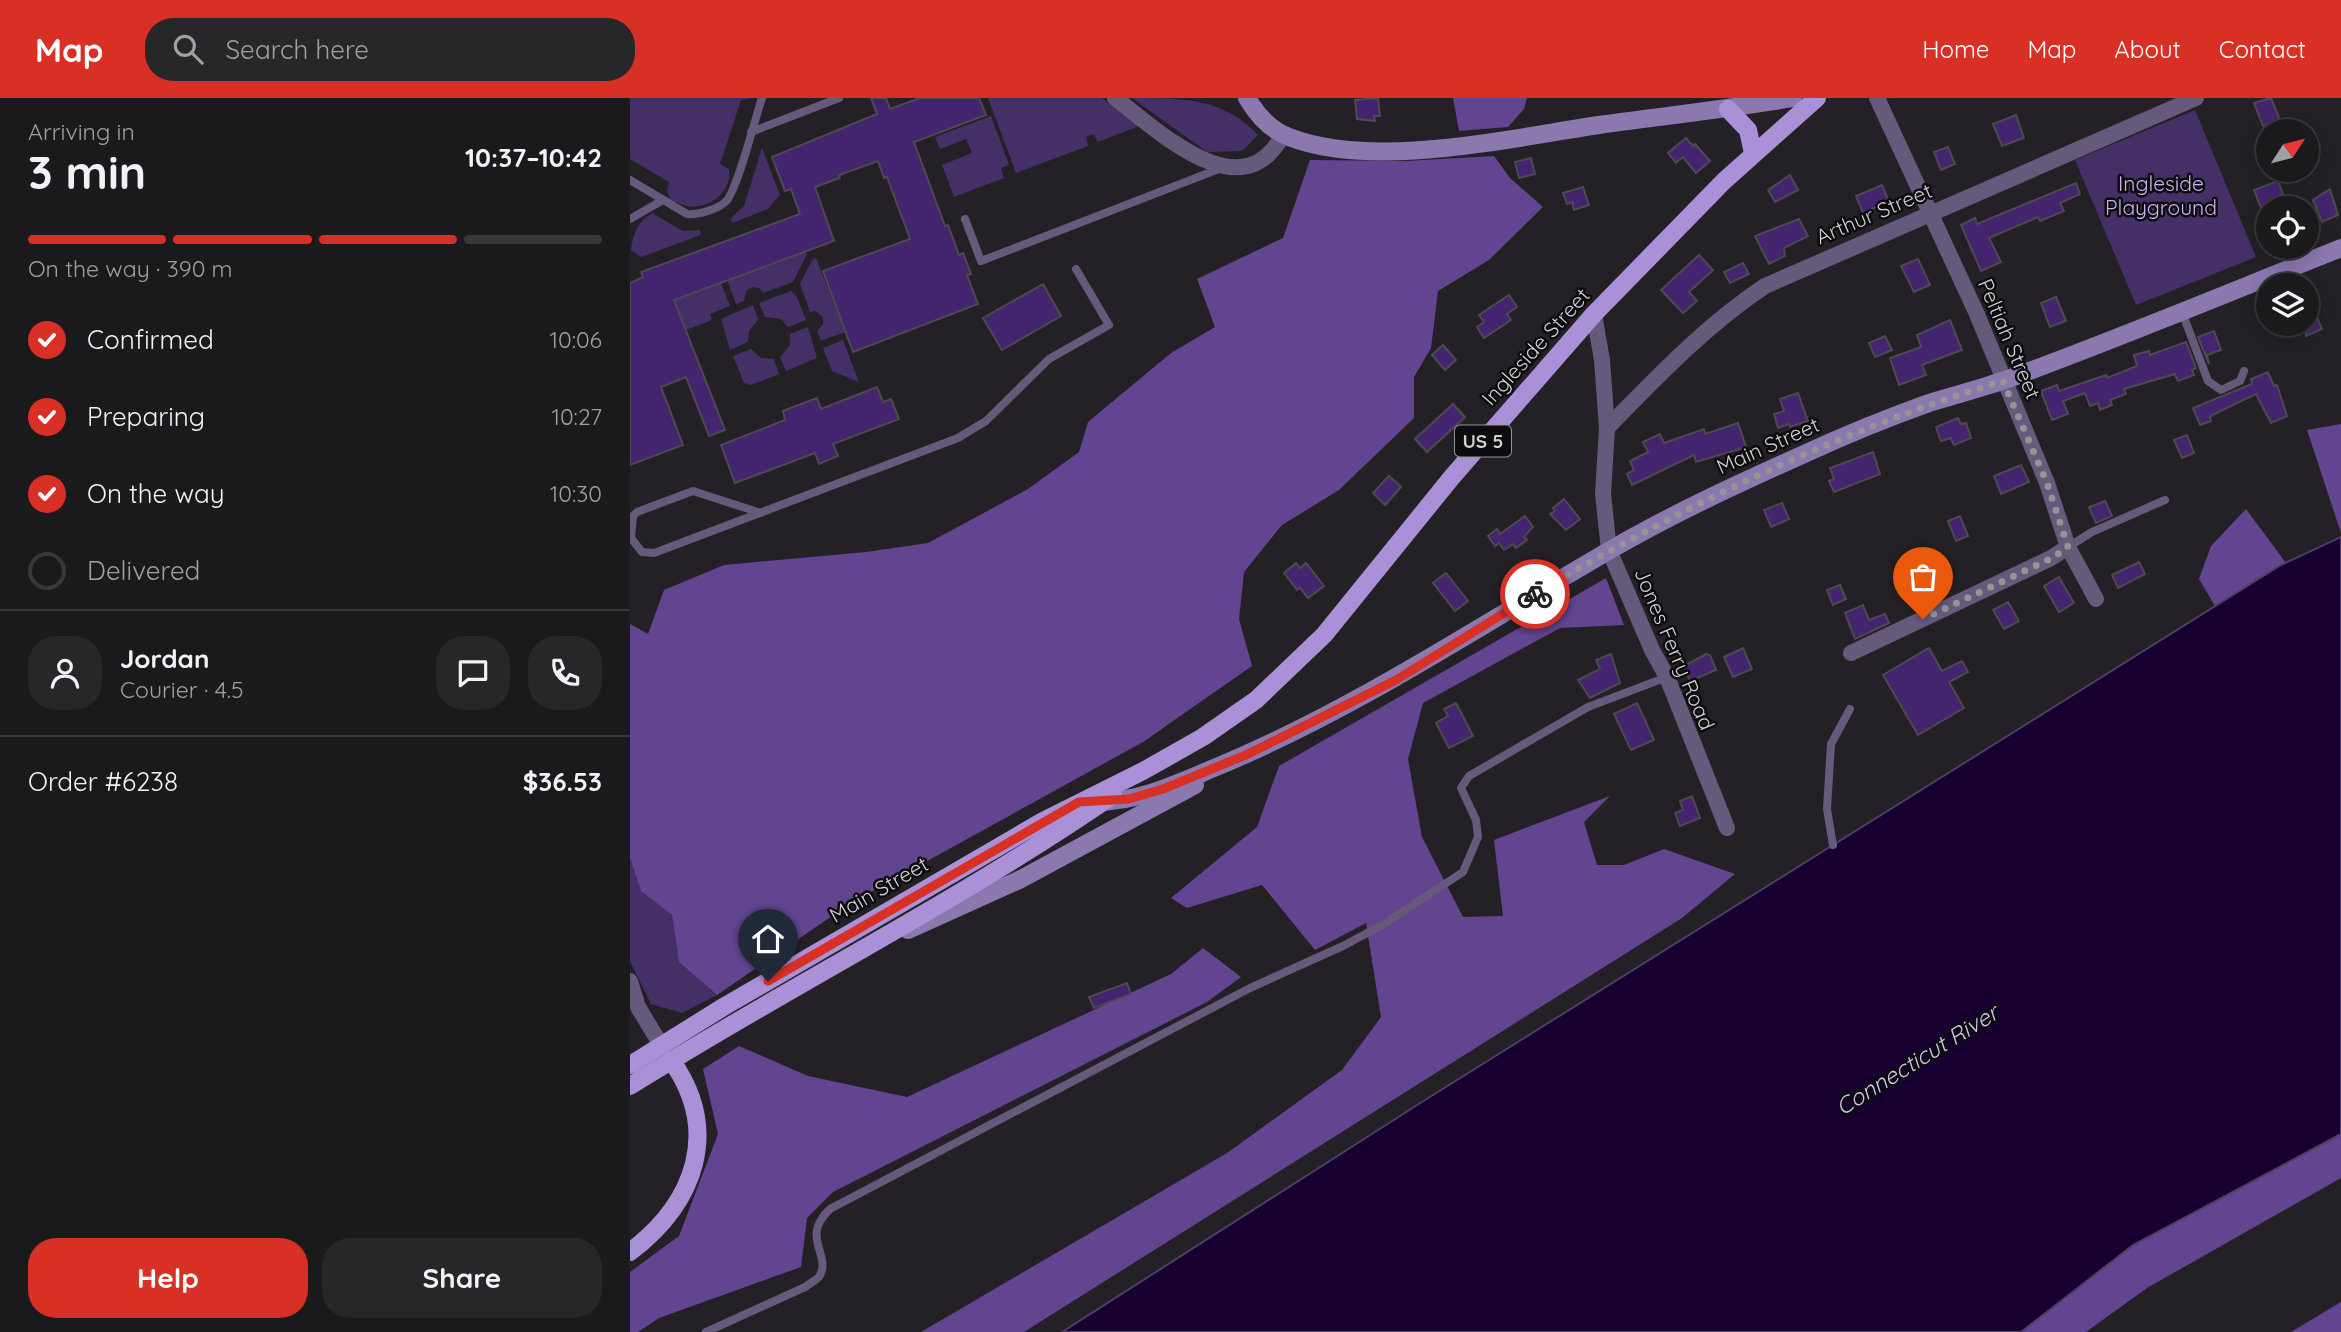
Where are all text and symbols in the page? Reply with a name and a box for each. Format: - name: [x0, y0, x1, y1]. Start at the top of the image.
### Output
- search box: [145, 18, 635, 81]
- text: Map: [35, 29, 103, 70]
- icon: search: [169, 30, 207, 68]
- text: Search here: [225, 33, 369, 66]
- text: Home: [1922, 34, 1989, 64]
- text: Map: [2027, 34, 2076, 64]
- text: About: [2114, 34, 2181, 64]
- text: Contact: [2219, 34, 2306, 64]
- text: Arriving in: [28, 117, 135, 146]
- north arrow: [2256, 119, 2319, 182]
- map controls: [2256, 119, 2319, 336]
- text: 10:37–10:42: [465, 141, 602, 174]
- text: 3 min: [28, 143, 146, 201]
- park label: Ingleside Playground: [2105, 170, 2217, 220]
- street label: Arthur Street: [1812, 177, 1936, 249]
- button: locate: [2256, 196, 2319, 259]
- text: On the way · 390 m: [28, 254, 233, 283]
- button: layers: [2256, 273, 2319, 336]
- street label: Peltiah Street: [1973, 274, 2047, 403]
- street label: Ingleside Street: [1476, 282, 1595, 410]
- icon: check: [28, 321, 66, 359]
- text: Confirmed: [87, 323, 214, 356]
- text: 10:06: [549, 325, 602, 354]
- icon: check: [28, 398, 66, 436]
- text: Preparing: [87, 400, 205, 433]
- text: 10:27: [551, 402, 602, 431]
- street label: Main Street: [1712, 411, 1823, 479]
- road number: US 5: [1455, 426, 1511, 456]
- icon: check: [28, 475, 66, 513]
- text: On the way: [87, 477, 225, 510]
- text: 10:30: [550, 479, 602, 508]
- pin: [1893, 547, 1953, 619]
- text: Delivered: [87, 554, 200, 587]
- icon: bag: [1904, 558, 1942, 596]
- courier: [1500, 559, 1570, 629]
- street label: Jones Ferry Road: [1629, 564, 1721, 734]
- icon: bike: [1516, 575, 1554, 613]
- button: person: [28, 636, 102, 710]
- button: chat: [436, 636, 510, 710]
- button: phone: [528, 636, 602, 710]
- text: Jordan: [120, 642, 209, 675]
- text: Courier · 4.5: [120, 675, 244, 704]
- text: Order #6238: [28, 765, 178, 798]
- text: $36.53: [523, 765, 602, 798]
- street label: Main Street: [824, 850, 933, 928]
- pin: [738, 909, 798, 981]
- icon: home: [749, 920, 787, 958]
- water label: Connecticut River: [1830, 996, 2006, 1121]
- button: Help: [28, 1238, 308, 1318]
- button: Share: [322, 1238, 602, 1318]

